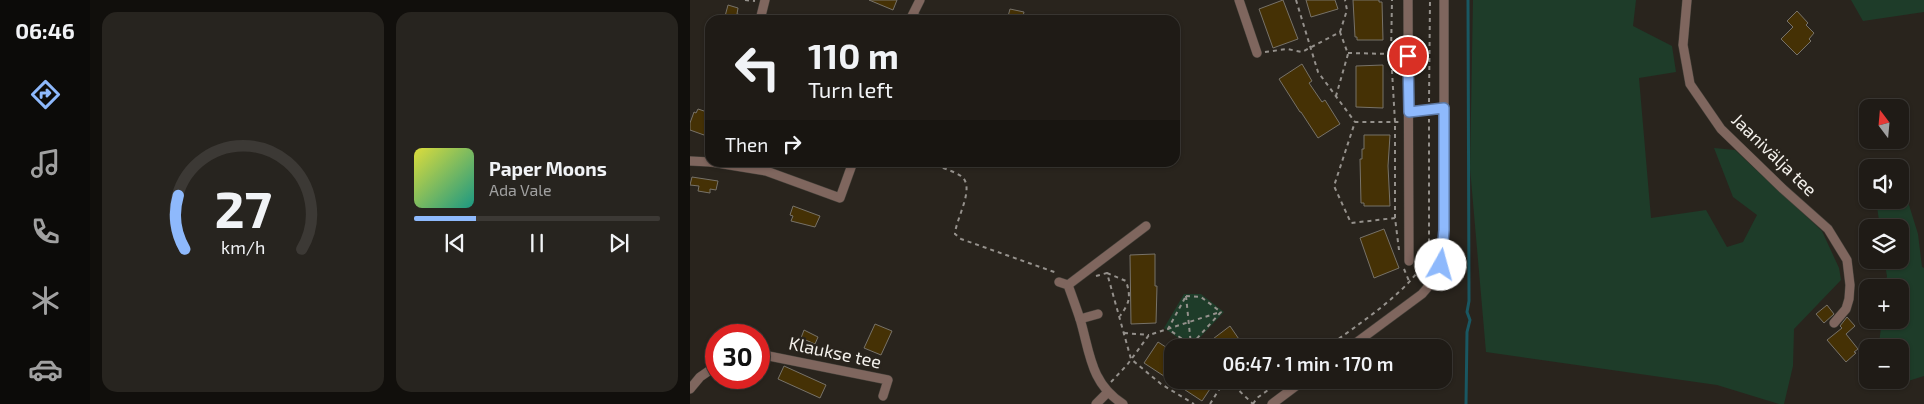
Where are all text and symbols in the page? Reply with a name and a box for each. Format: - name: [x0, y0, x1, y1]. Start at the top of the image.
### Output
- text: 06:46: [15, 17, 75, 43]
- text: 110 m: [808, 34, 899, 76]
- icon: left: [725, 35, 790, 100]
- pin: [1387, 35, 1429, 77]
- icon: arrive: [1394, 42, 1422, 70]
- text: Turn left: [808, 76, 893, 102]
- icon: directions: [28, 77, 63, 112]
- north arrow: [1859, 99, 1909, 149]
- map controls: [1859, 99, 1909, 389]
- street label: Jaanivälja tee: [1728, 108, 1822, 200]
- icon: right: [778, 130, 806, 158]
- text: Then: [725, 133, 768, 156]
- icon: music: [28, 146, 63, 181]
- text: Paper Moons: [489, 157, 607, 180]
- button: sound: [1859, 159, 1909, 209]
- text: 27: [214, 176, 272, 238]
- text: Ada Vale: [489, 180, 552, 199]
- icon: phone: [28, 214, 63, 249]
- button: layers: [1859, 219, 1909, 269]
- icon: previous: [441, 229, 469, 257]
- icon: pause: [523, 229, 551, 257]
- icon: next: [605, 229, 633, 257]
- text: km/h: [221, 236, 265, 258]
- position arrow: [1414, 238, 1466, 290]
- button: +: [1859, 279, 1909, 329]
- icon: climate: [28, 283, 63, 318]
- speed limit sign: 30: [705, 324, 770, 389]
- street label: Klaukse tee: [787, 331, 883, 373]
- button: −: [1859, 339, 1909, 389]
- icon: car: [28, 352, 63, 387]
- text: 06:47 · 1 min · 170 m: [1223, 352, 1393, 375]

